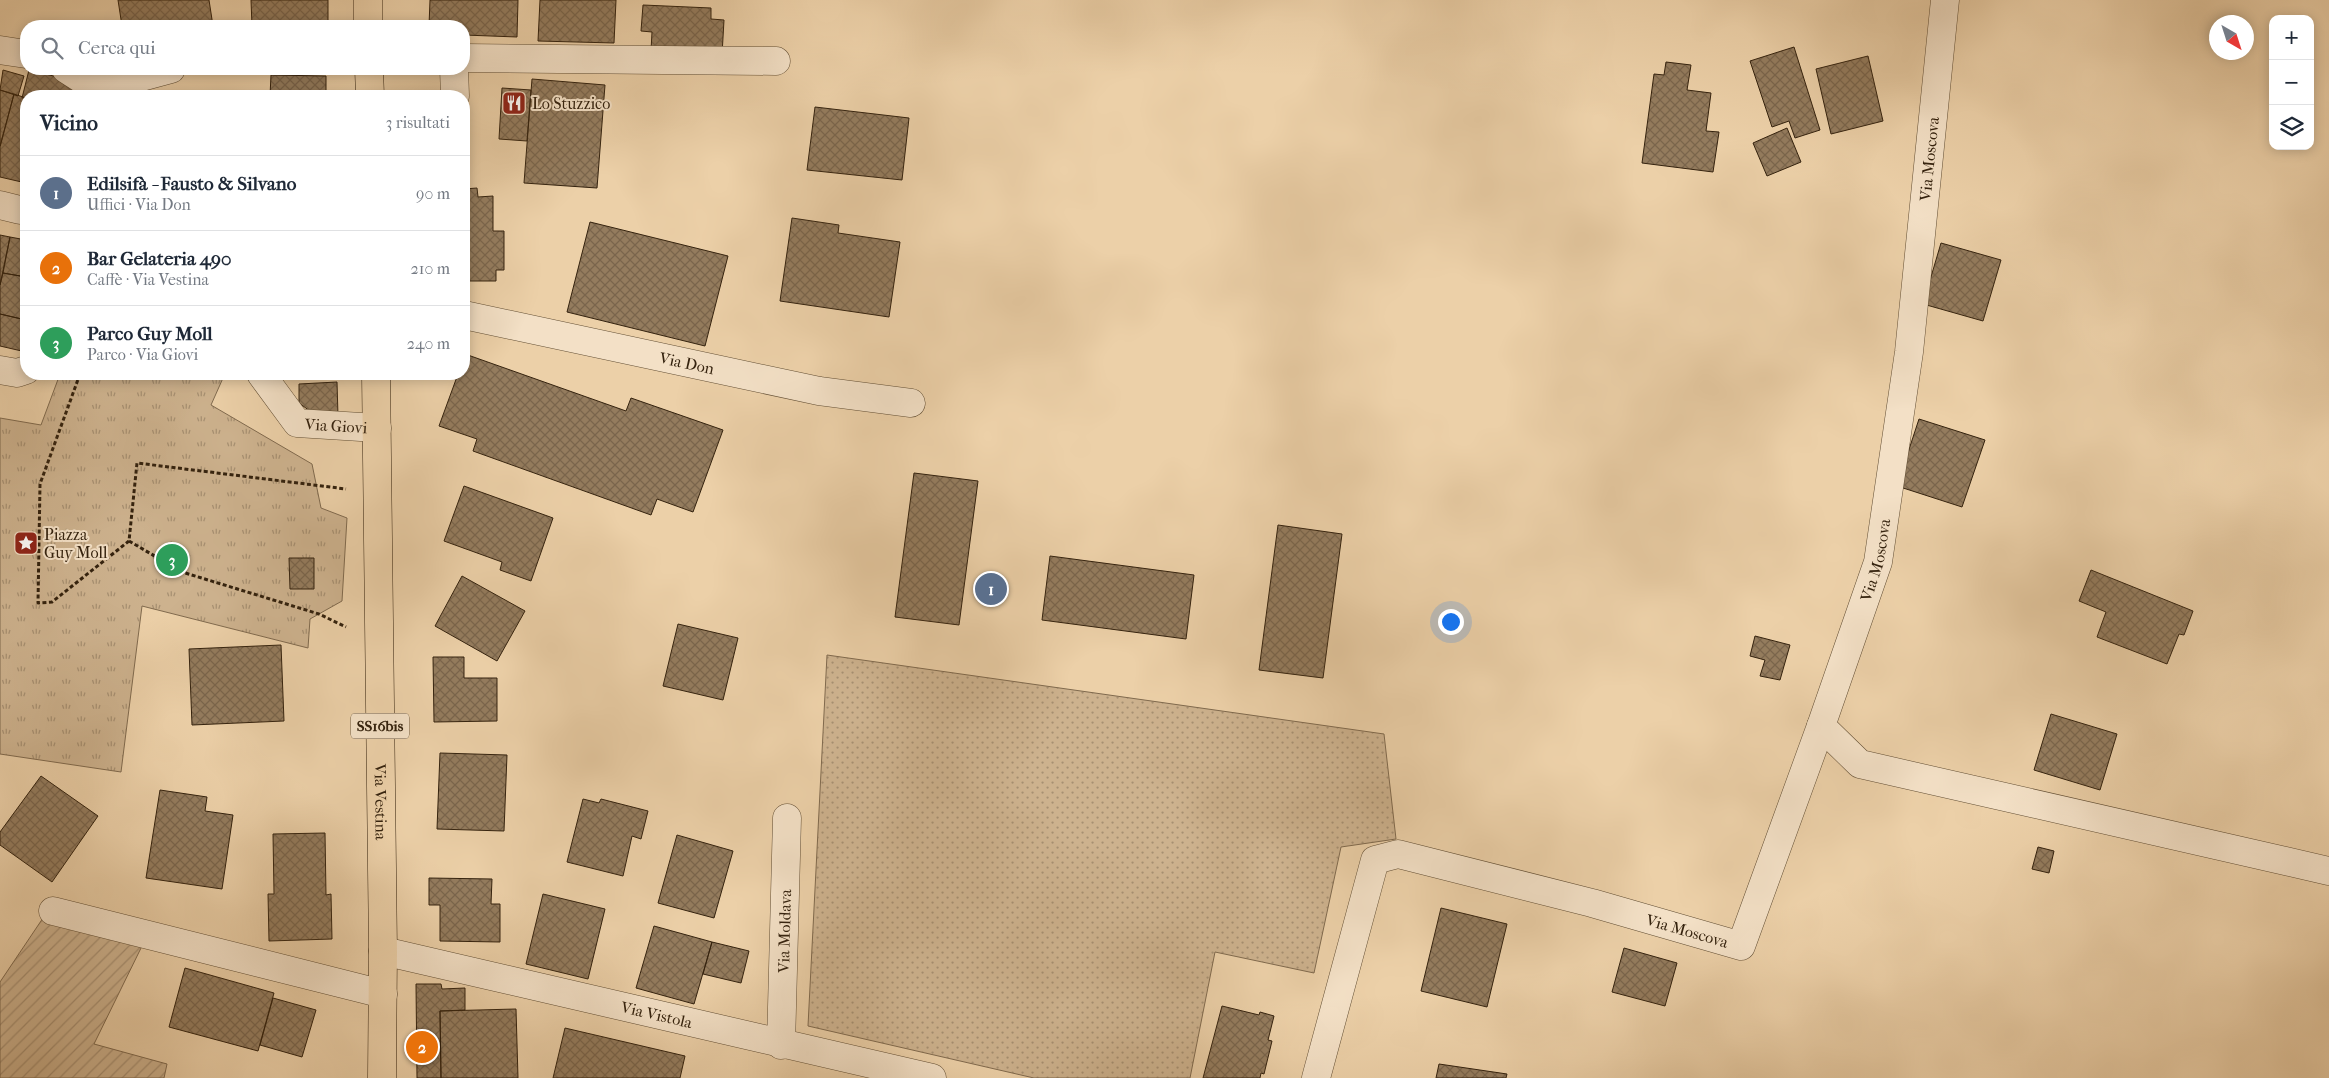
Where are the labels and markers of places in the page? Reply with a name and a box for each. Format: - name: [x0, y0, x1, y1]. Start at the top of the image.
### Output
- restaurant icon: Lo Stuzzico: [501, 90, 527, 116]
- place label: Lo Stuzzico: [532, 94, 610, 113]
- place label: Piazza Guy Moll: [44, 525, 108, 562]
- place icon: Piazza Guy Moll: [13, 530, 39, 556]
- pin: 3: [156, 541, 188, 579]
- pin: 1: [975, 570, 1007, 608]
- pin: 2: [406, 1028, 438, 1066]

